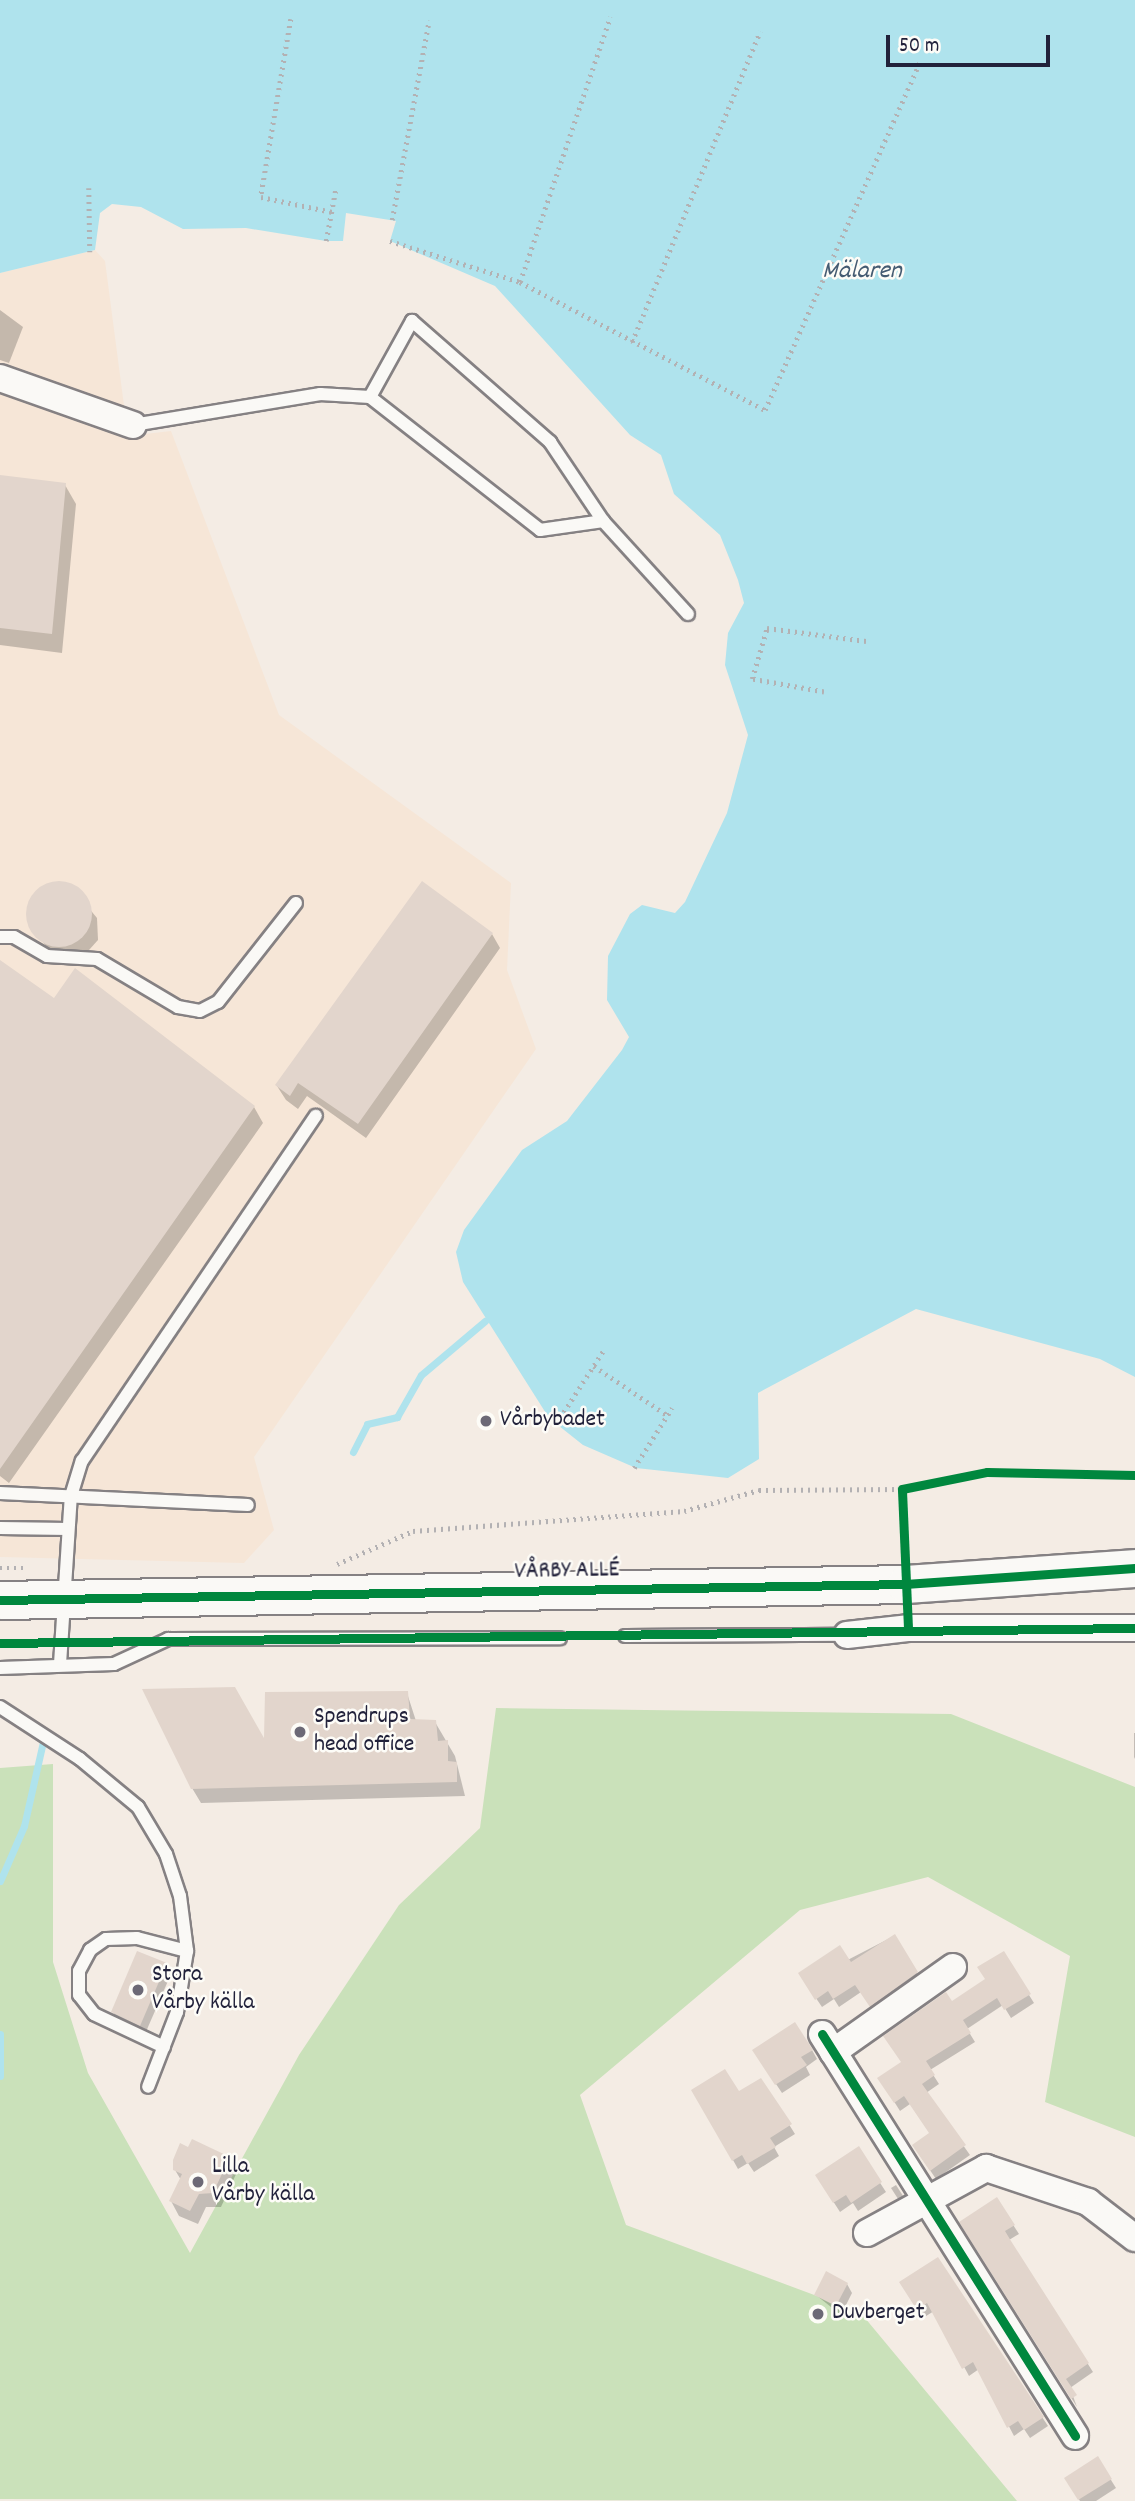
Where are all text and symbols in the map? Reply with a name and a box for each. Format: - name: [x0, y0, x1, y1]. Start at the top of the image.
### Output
- scale bar: [890, 21, 1054, 65]
- text: 50 m: [899, 32, 939, 62]
- water label: Mälaren: [822, 256, 902, 288]
- place label: Vårbybadet: [500, 1407, 605, 1435]
- marker: Vårbybadet: [478, 1413, 494, 1429]
- street label: VÅRBY ALLÉ: [514, 1557, 620, 1587]
- place label: Spendrups head office: [314, 1704, 414, 1760]
- marker: Spendrups head office: [292, 1724, 308, 1740]
- place label: Stora Vårby källa: [152, 1962, 255, 2018]
- marker: Stora Vårby källa: [130, 1982, 146, 1998]
- place label: Lilla Vårby källa: [212, 2154, 315, 2210]
- marker: Lilla Vårby källa: [190, 2174, 206, 2190]
- place label: Duvberget: [832, 2300, 925, 2328]
- marker: Duvberget: [810, 2306, 826, 2322]

